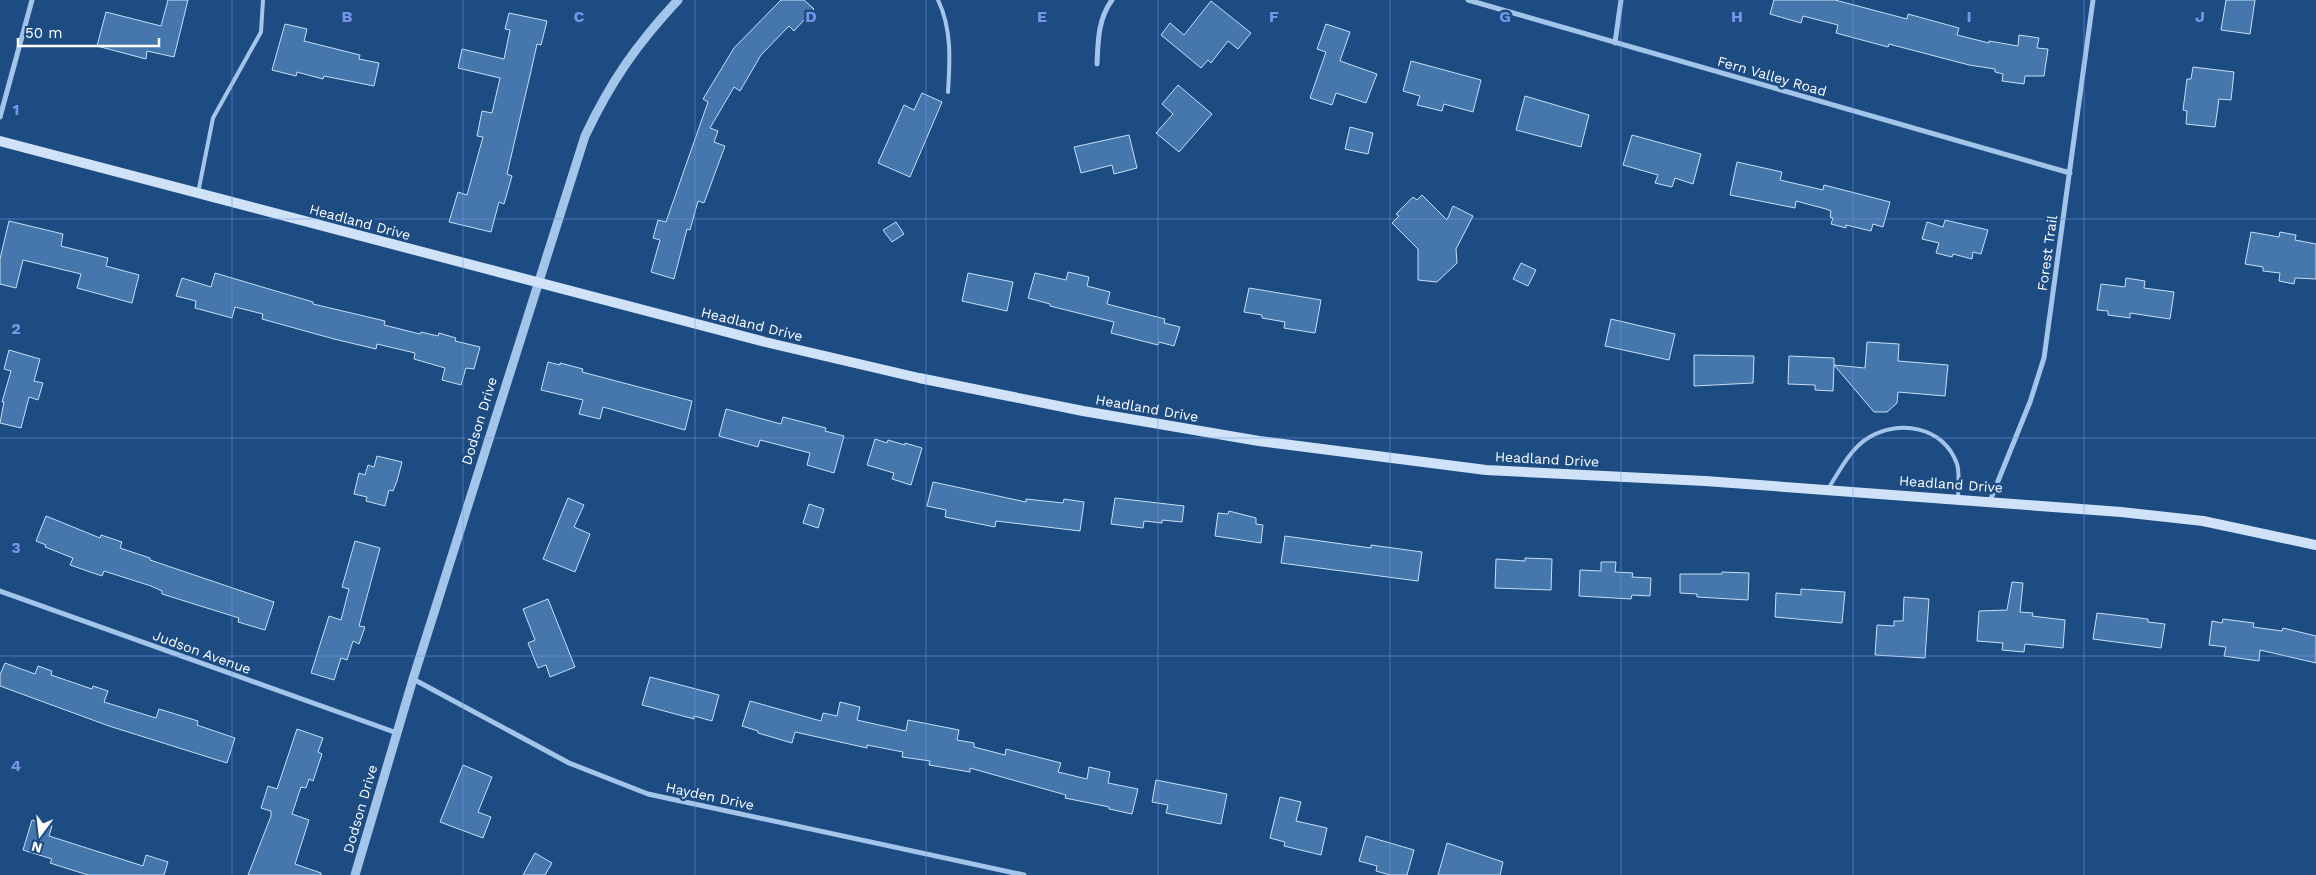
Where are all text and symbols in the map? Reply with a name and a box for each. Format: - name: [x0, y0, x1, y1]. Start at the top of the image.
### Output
- text: B: [342, 7, 353, 26]
- text: C: [574, 7, 585, 26]
- text: D: [805, 7, 817, 26]
- text: E: [1037, 7, 1047, 26]
- text: F: [1269, 7, 1279, 26]
- text: G: [1499, 7, 1511, 26]
- text: H: [1731, 7, 1743, 26]
- text: I: [1966, 7, 1972, 26]
- text: J: [2195, 7, 2205, 26]
- scale bar: [18, 15, 159, 47]
- text: 50 m: [25, 24, 62, 42]
- street label: Fern Valley Road: [1716, 53, 1828, 99]
- text: 1: [13, 100, 19, 119]
- street label: Headland Drive: [308, 201, 412, 243]
- street label: Forest Trail: [2034, 213, 2060, 292]
- street label: Headland Drive: [700, 304, 804, 344]
- text: 2: [11, 319, 21, 338]
- street label: Dodson Drive: [458, 375, 500, 467]
- street label: Headland Drive: [1094, 391, 1200, 425]
- street label: Headland Drive: [1495, 448, 1599, 470]
- street label: Headland Drive: [1898, 472, 2004, 496]
- text: 3: [11, 538, 21, 557]
- street label: Judson Avenue: [151, 627, 253, 677]
- text: 4: [11, 756, 21, 775]
- street label: Dodson Drive: [340, 763, 380, 855]
- street label: Hayden Drive: [664, 779, 756, 813]
- north arrow: [15, 810, 65, 860]
- text: N: [30, 838, 44, 857]

